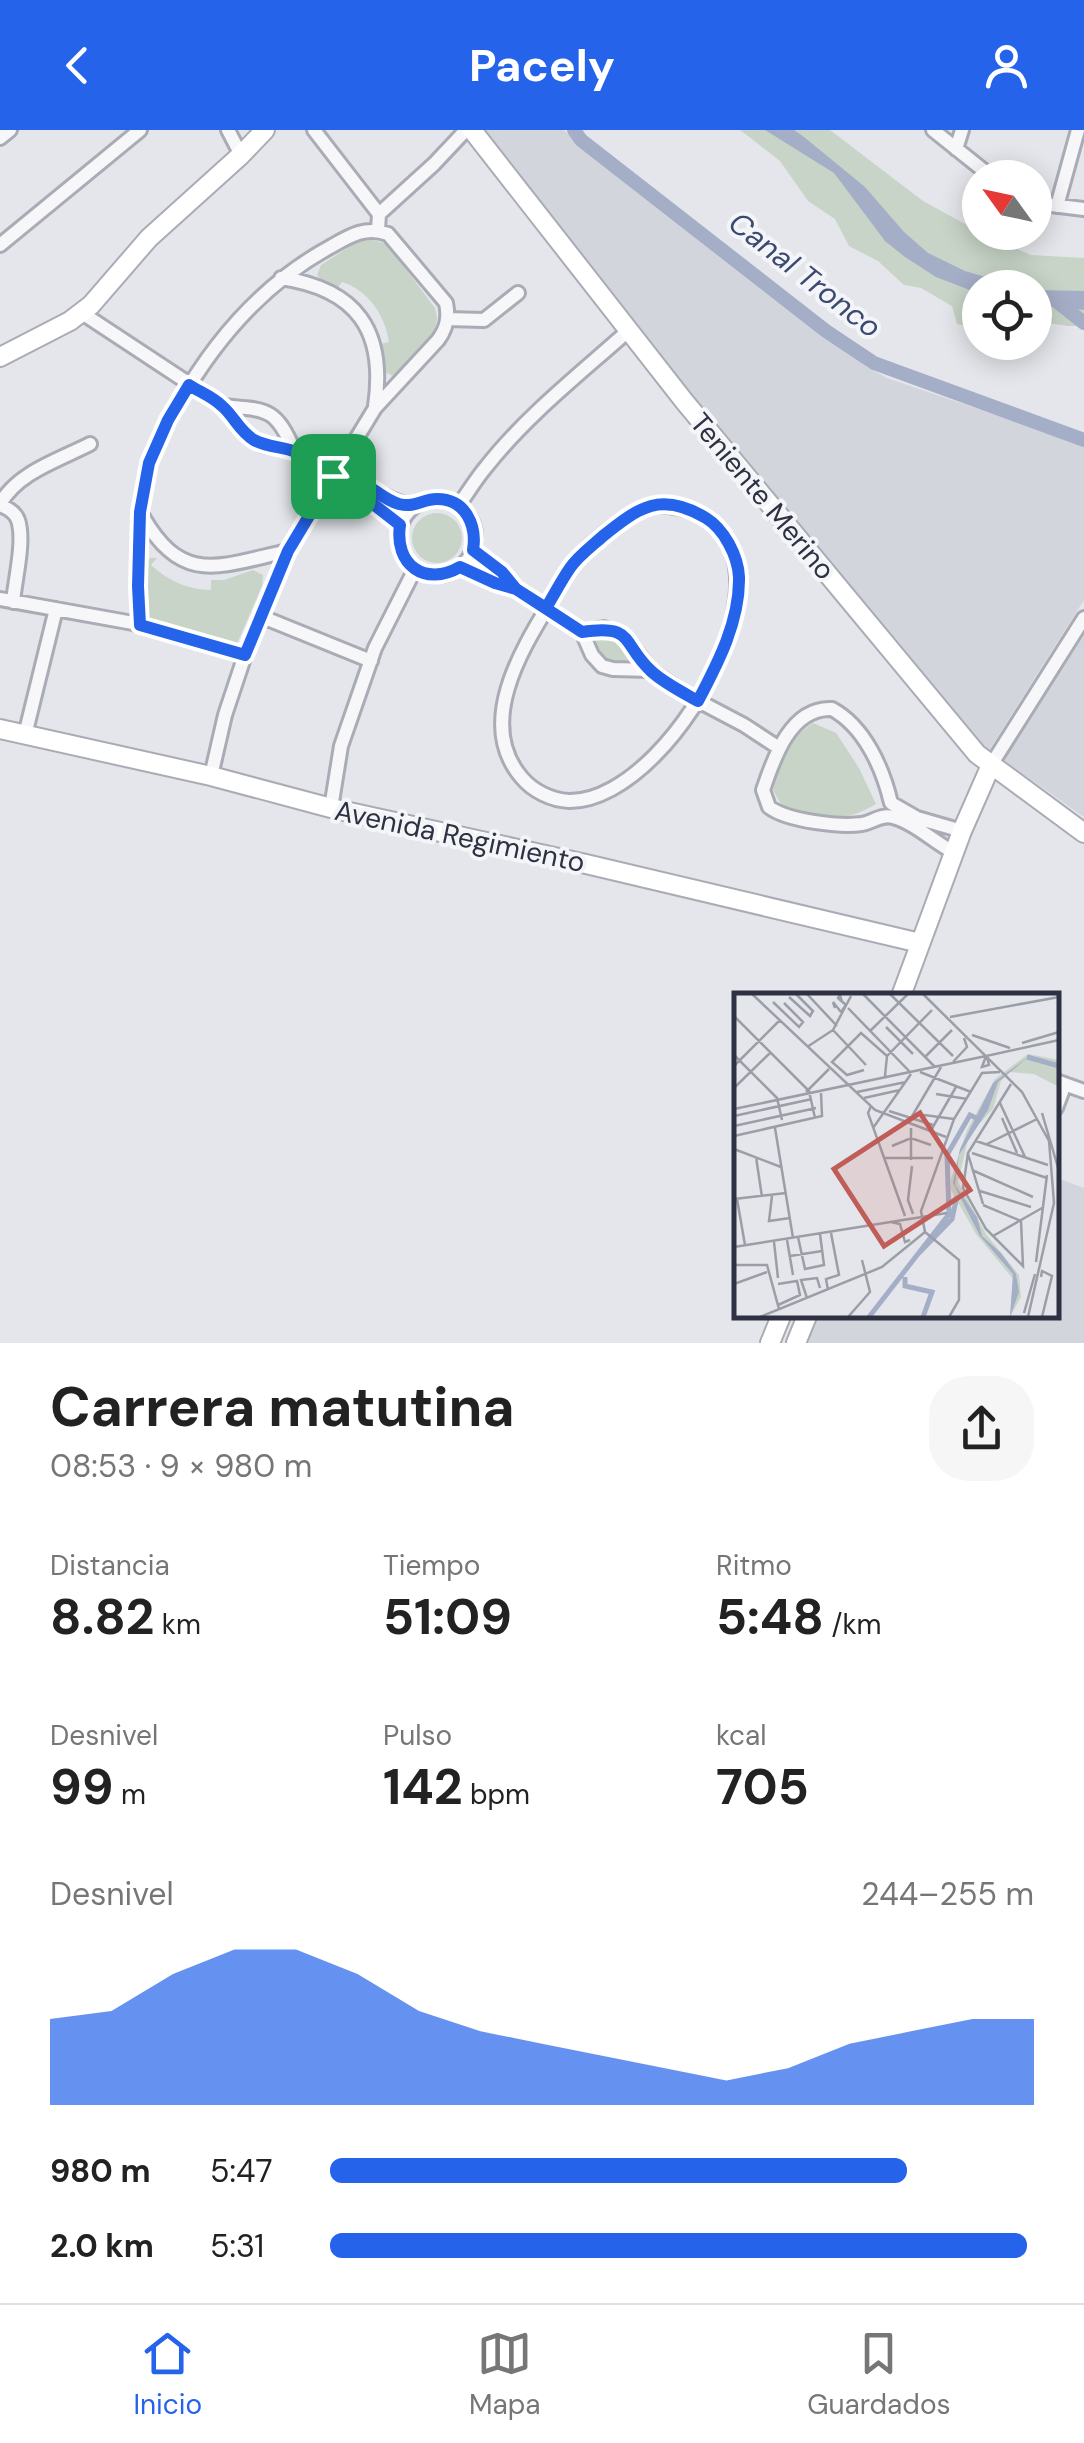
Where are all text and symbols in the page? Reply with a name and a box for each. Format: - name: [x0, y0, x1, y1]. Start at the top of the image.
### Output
- text: Pacely: [469, 36, 615, 95]
- icon: back: [50, 38, 105, 93]
- icon: person: [979, 38, 1034, 93]
- north arrow: [962, 160, 1052, 250]
- map controls: [962, 160, 1052, 360]
- water label: Canal Tronco: [721, 203, 890, 346]
- button: locate: [962, 270, 1052, 360]
- street label: Teniente Merino: [682, 405, 843, 588]
- pin: [291, 434, 376, 519]
- icon: arrive: [306, 449, 361, 504]
- street label: Avenida Regimiento: [331, 792, 588, 881]
- inset map: [734, 993, 1059, 1318]
- text: Carrera matutina: [50, 1371, 515, 1443]
- button: share: [929, 1376, 1034, 1481]
- text: 08:53 · 9 × 980 m: [50, 1445, 312, 1487]
- text: Distancia: [50, 1547, 170, 1584]
- text: Tiempo: [383, 1547, 480, 1584]
- text: Ritmo: [716, 1547, 792, 1584]
- text: 8.82: [50, 1584, 154, 1650]
- text: 51:09: [383, 1584, 512, 1650]
- text: 5:48: [716, 1584, 824, 1650]
- text: km: [154, 1606, 201, 1643]
- text: /km: [824, 1606, 881, 1643]
- text: Desnivel: [50, 1717, 158, 1754]
- text: Pulso: [383, 1717, 452, 1754]
- text: kcal: [716, 1717, 767, 1754]
- text: 99: [50, 1754, 114, 1820]
- text: 142: [383, 1754, 463, 1820]
- text: 705: [716, 1754, 809, 1820]
- text: m: [114, 1776, 146, 1813]
- text: bpm: [463, 1776, 530, 1813]
- text: Desnivel: [50, 1873, 174, 1915]
- text: 244–255 m: [861, 1873, 1034, 1915]
- text: 980 m: [50, 2150, 151, 2192]
- text: 5:47: [210, 2150, 273, 2192]
- text: 2.0 km: [50, 2225, 154, 2267]
- text: 5:31: [210, 2225, 264, 2267]
- tab: Inicio: [133, 2326, 202, 2423]
- tab: Mapa: [469, 2326, 540, 2423]
- tab: Guardados: [807, 2326, 951, 2423]

